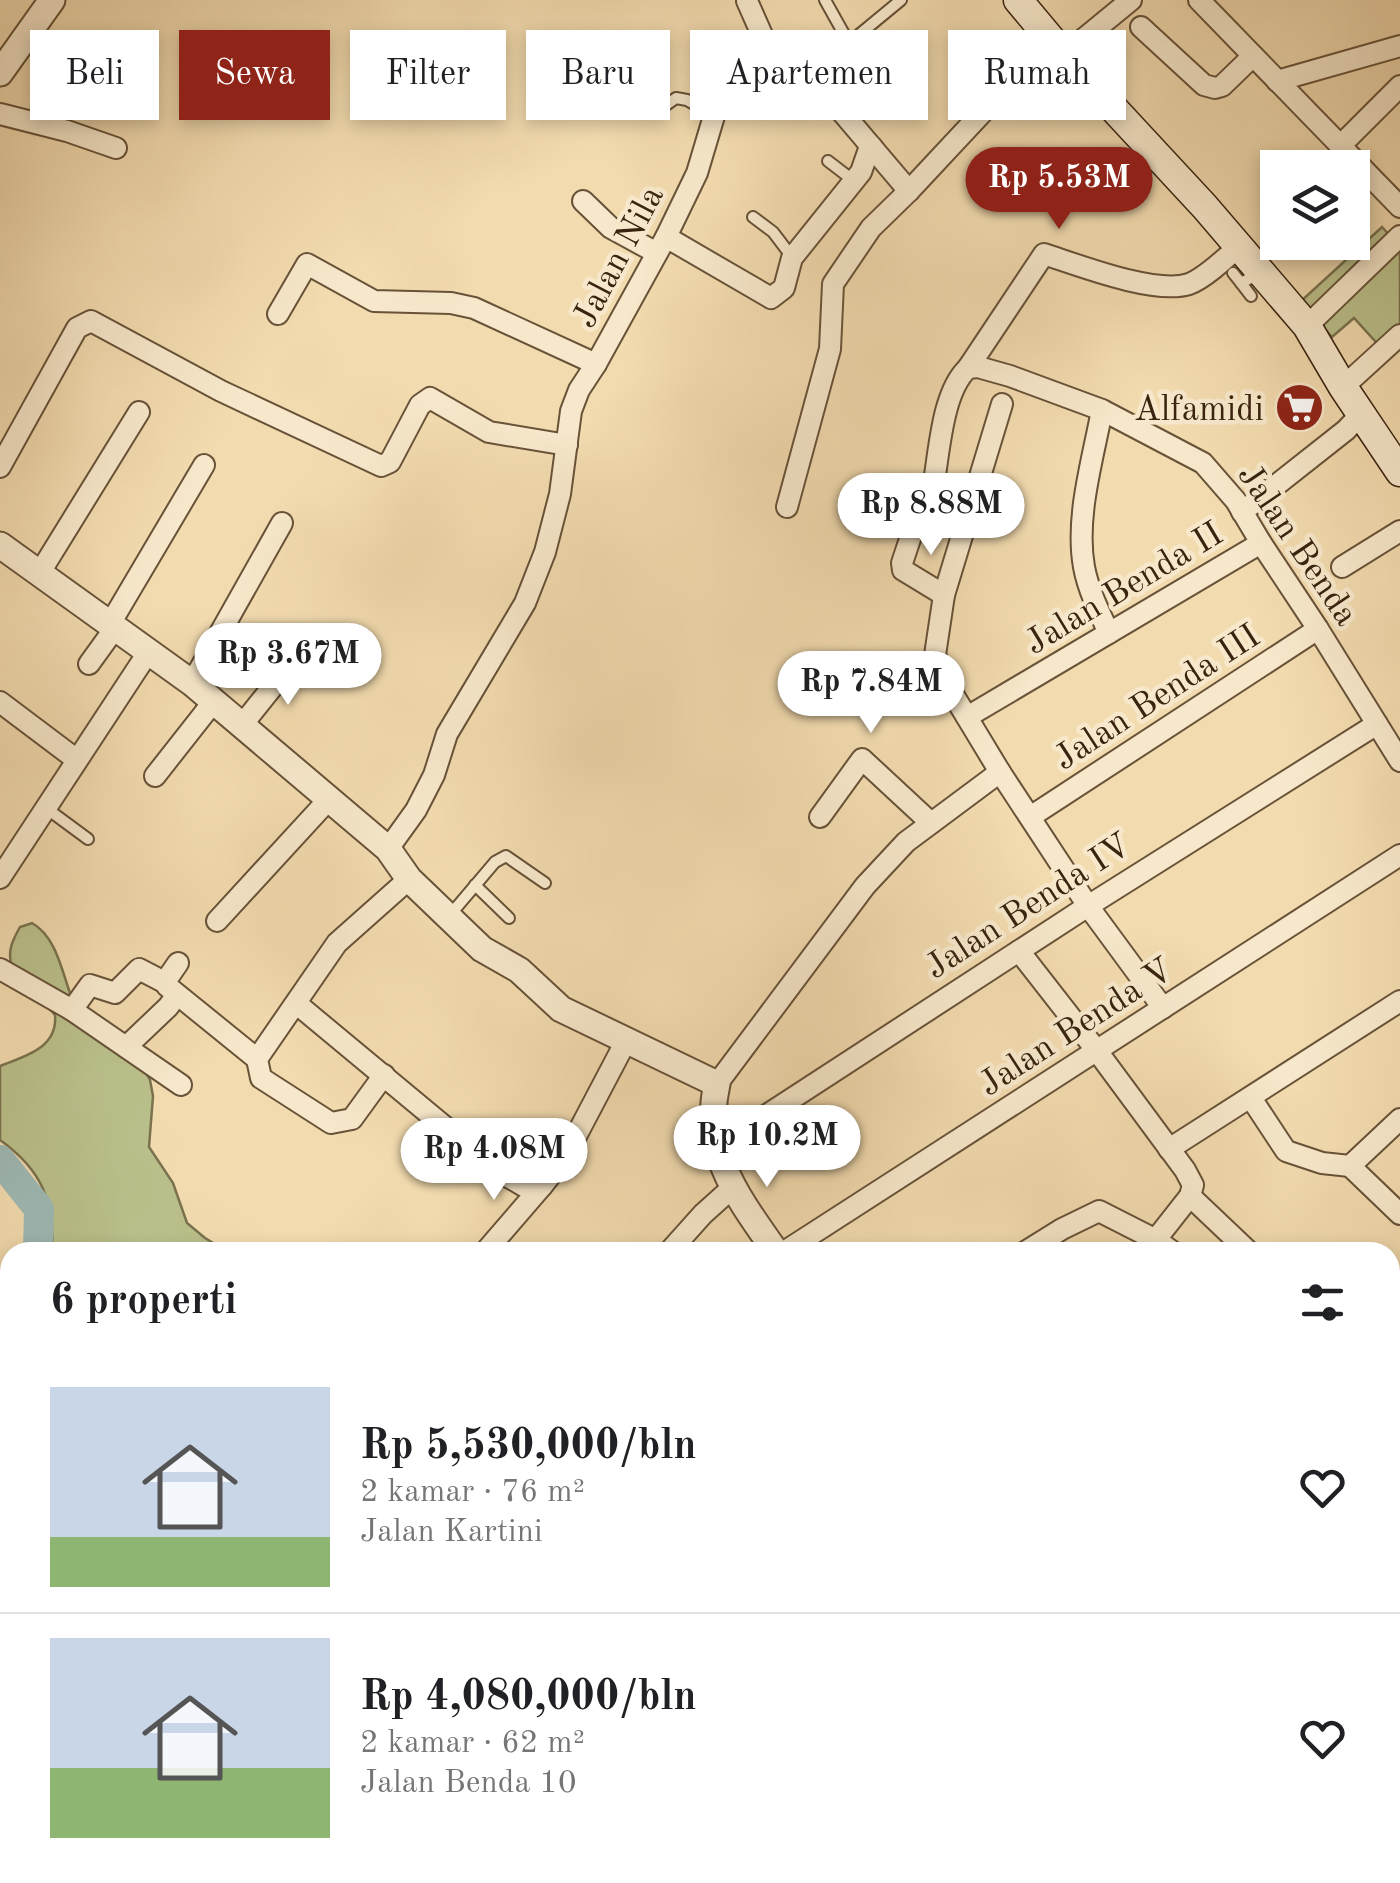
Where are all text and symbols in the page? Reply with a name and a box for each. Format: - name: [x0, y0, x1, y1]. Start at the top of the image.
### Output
- chip: Beli: [30, 30, 159, 120]
- chip: Sewa: [179, 30, 330, 120]
- chip: Filter: [350, 30, 506, 120]
- chip: Baru: [526, 30, 670, 120]
- chip: Apartemen: [690, 30, 928, 120]
- chip: Rumah: [948, 30, 1126, 120]
- pin: Rp 5.53M: [956, 147, 1162, 232]
- map controls: [1260, 150, 1370, 260]
- button: layers: [1260, 150, 1370, 260]
- text: Rp 5.53M: [988, 163, 1130, 195]
- street label: Jalan Nila: [567, 181, 671, 334]
- supermarket icon: Alfamidi: [1273, 382, 1325, 434]
- place label: Alfamidi: [1134, 393, 1264, 428]
- street label: Jalan Benda: [1230, 458, 1364, 632]
- pin: Rp 8.88M: [828, 473, 1034, 558]
- text: Rp 8.88M: [860, 489, 1002, 521]
- street label: Jalan Benda II: [1019, 517, 1229, 662]
- street label: Jalan Benda III: [1048, 619, 1266, 777]
- pin: Rp 3.67M: [185, 623, 391, 708]
- text: Rp 3.67M: [217, 639, 359, 671]
- pin: Rp 7.84M: [768, 651, 974, 736]
- text: Rp 7.84M: [800, 667, 942, 699]
- street label: Jalan Benda IV: [919, 828, 1137, 986]
- street label: Jalan Benda V: [973, 953, 1179, 1104]
- pin: Rp 10.2M: [664, 1105, 870, 1190]
- pin: Rp 4.08M: [391, 1118, 597, 1203]
- text: Rp 10.2M: [696, 1121, 838, 1153]
- text: Rp 4.08M: [423, 1134, 565, 1166]
- icon: filters: [1295, 1275, 1350, 1330]
- text: 6 properti: [50, 1281, 237, 1323]
- text: Rp 5,530,000/bln: [360, 1426, 697, 1468]
- icon: home: [130, 1427, 250, 1547]
- icon: heart: [1295, 1460, 1350, 1515]
- text: 2 kamar · 76 m²: [360, 1477, 585, 1509]
- text: Jalan Kartini: [360, 1517, 543, 1549]
- text: Rp 4,080,000/bln: [360, 1677, 697, 1719]
- icon: home: [130, 1678, 250, 1798]
- icon: heart: [1295, 1711, 1350, 1766]
- text: 2 kamar · 62 m²: [360, 1728, 585, 1760]
- text: Jalan Benda 10: [360, 1768, 576, 1800]

